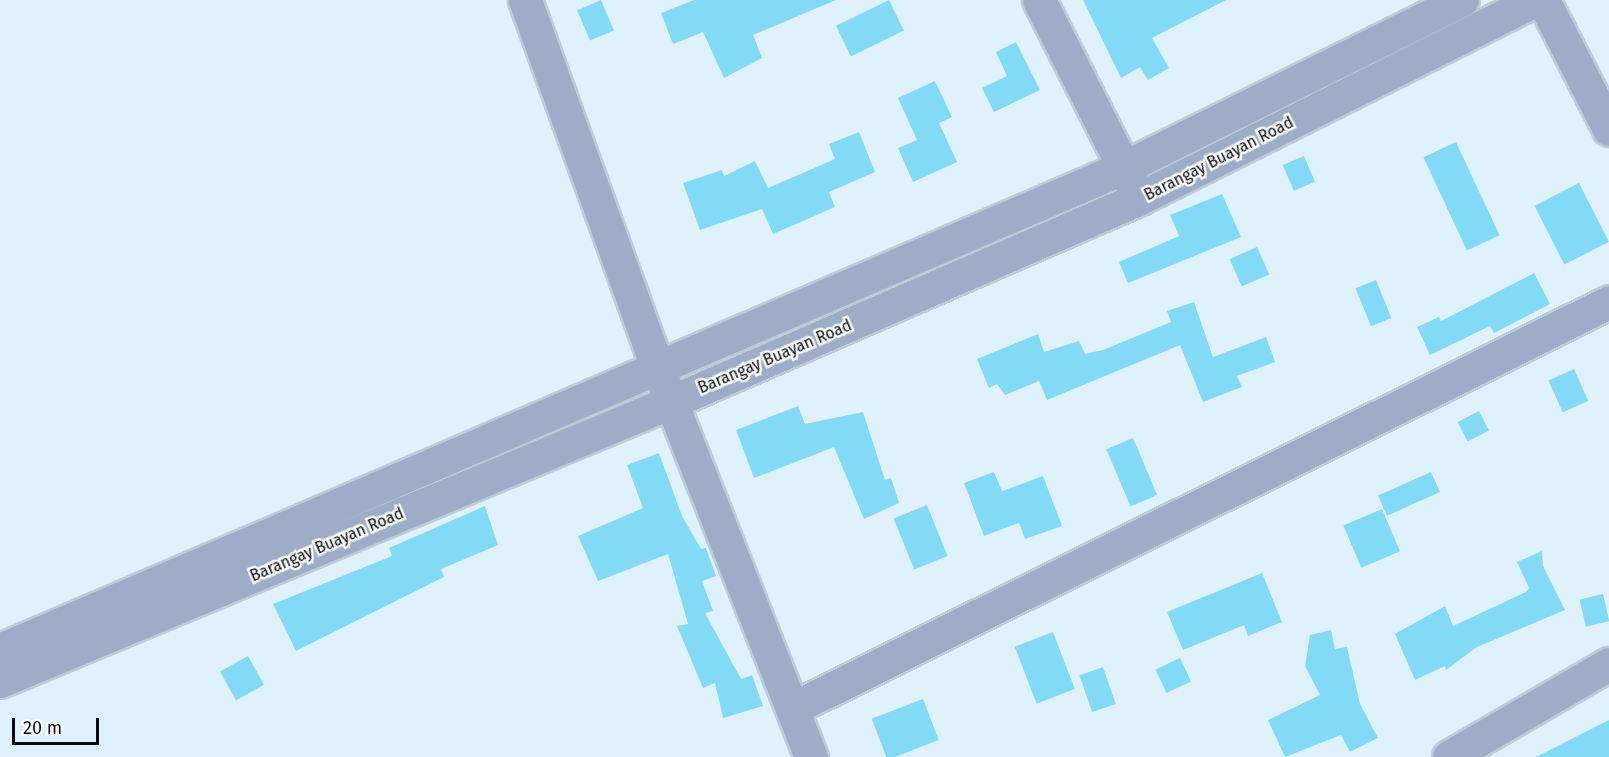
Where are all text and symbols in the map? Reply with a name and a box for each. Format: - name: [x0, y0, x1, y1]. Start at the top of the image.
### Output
- street label: Barangay Buayan Road: [1141, 113, 1297, 205]
- street label: Barangay Buayan Road: [695, 316, 855, 398]
- street label: Barangay Buayan Road: [247, 504, 407, 586]
- scale bar: [15, 706, 102, 744]
- text: 20 m: [23, 717, 62, 739]

